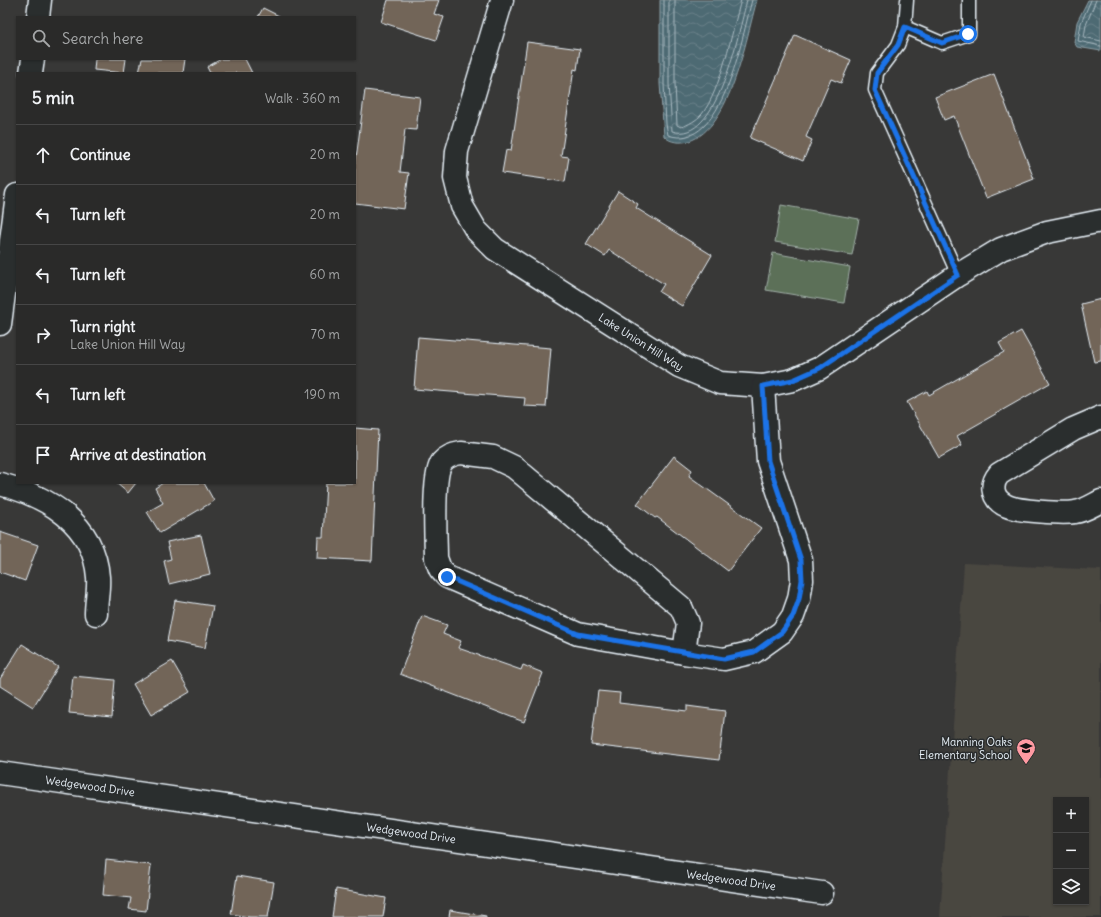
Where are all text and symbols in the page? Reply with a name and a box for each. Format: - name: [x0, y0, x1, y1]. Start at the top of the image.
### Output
- search box: [16, 16, 356, 60]
- route start: [959, 25, 977, 43]
- icon: search: [30, 27, 52, 49]
- text: Search here: [62, 29, 143, 48]
- text: 5 min: [32, 87, 74, 109]
- text: Walk · 360 m: [265, 90, 340, 107]
- icon: ahead: [32, 144, 54, 166]
- text: Continue: [70, 145, 131, 164]
- text: 20 m: [310, 146, 340, 163]
- icon: left: [32, 204, 54, 226]
- text: Turn left: [70, 205, 125, 224]
- text: 20 m: [310, 206, 340, 223]
- icon: left: [32, 264, 54, 286]
- text: Turn left: [70, 265, 125, 284]
- text: 60 m: [309, 266, 340, 283]
- street label: Lake Union Hill Way: [596, 310, 686, 374]
- text: Turn right: [70, 317, 135, 336]
- icon: right: [32, 324, 54, 346]
- text: 70 m: [311, 326, 340, 343]
- text: Lake Union Hill Way: [70, 336, 185, 353]
- icon: left: [32, 384, 54, 406]
- text: Turn left: [70, 385, 125, 404]
- text: 190 m: [304, 386, 340, 403]
- icon: arrive: [32, 444, 54, 466]
- text: Arrive at destination: [70, 445, 206, 464]
- route end: [438, 568, 456, 586]
- place label: Manning Oaks Elementary School: [919, 735, 1012, 762]
- school or university icon: Manning Oaks Elementary School: [1015, 737, 1037, 765]
- street label: Wedgewood Drive: [44, 773, 136, 799]
- map controls: [1053, 797, 1089, 905]
- button: +: [1053, 797, 1089, 833]
- street label: Wedgewood Drive: [365, 820, 457, 846]
- button: −: [1053, 833, 1089, 869]
- street label: Wedgewood Drive: [685, 867, 777, 893]
- button: layers: [1053, 869, 1089, 905]

